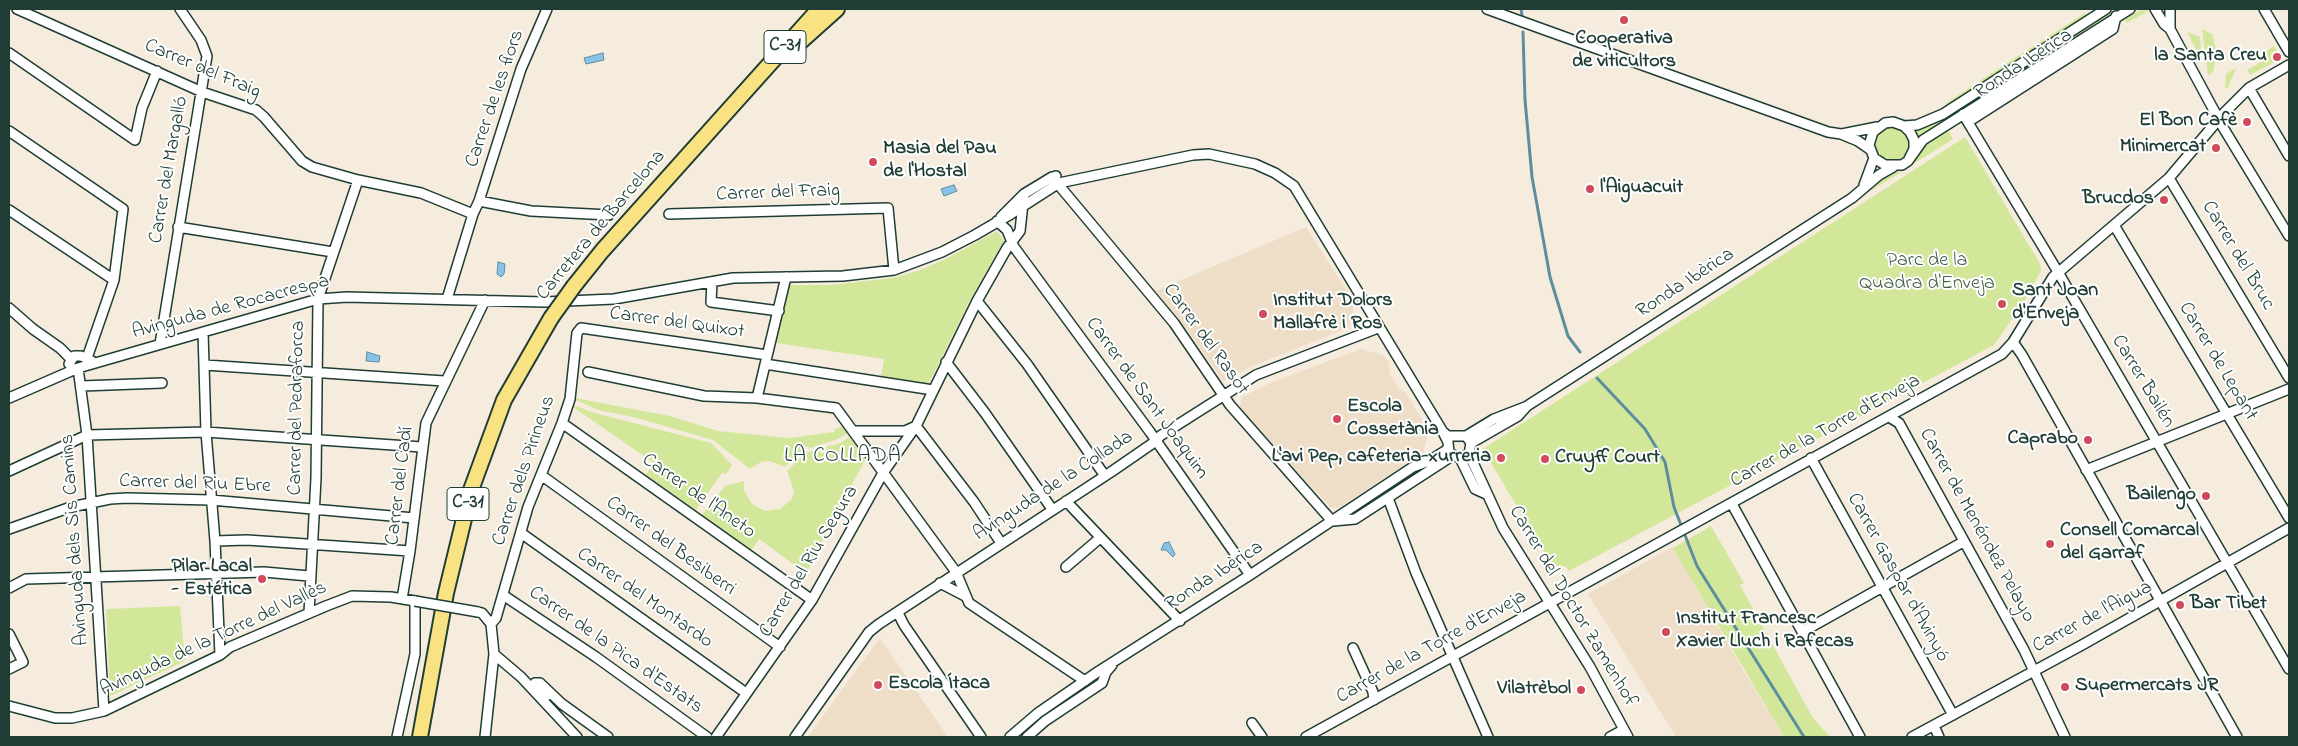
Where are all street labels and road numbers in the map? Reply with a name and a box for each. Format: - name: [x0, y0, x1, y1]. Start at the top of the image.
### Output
- street label: Ronda Ibèrica: [1970, 24, 2078, 106]
- street label: Carrer de les flors: [461, 27, 531, 171]
- road number: C-31: [764, 31, 806, 64]
- street label: Carrer del Fraig: [140, 35, 264, 105]
- street label: Carrer del Margalló: [145, 95, 195, 245]
- street label: Carretera de Barcelona: [532, 146, 672, 306]
- street label: Carrer del Fraig: [716, 180, 840, 208]
- street label: Carrer del Bruc: [2195, 197, 2279, 315]
- street label: Ronda Ibèrica: [1632, 243, 1740, 325]
- street label: Avinguda de Rocacrespa: [130, 270, 332, 346]
- street label: Carrer del Rasot: [1156, 280, 1254, 400]
- street label: Carrer de Lepant: [2172, 298, 2262, 426]
- street label: Carrer del Quixot: [608, 303, 746, 345]
- street label: Carrer de Sant Joaquim: [1079, 313, 1213, 485]
- street label: Carrer del Pedraforca: [284, 320, 312, 496]
- street label: Carrer Bailén: [2105, 331, 2179, 433]
- street label: Carrer de la Torre d'Enveja: [1727, 370, 1925, 494]
- street label: Carrer dels Pirineus: [488, 393, 562, 549]
- street label: Carrer del Cadí: [382, 425, 420, 547]
- street label: Carrer de Menéndez Pelayo: [1913, 425, 2039, 627]
- street label: Avinguda de la Collada: [970, 426, 1138, 548]
- street label: Avinguda dels Sis Camins: [57, 433, 95, 647]
- street label: Carrer de l'Aneto: [637, 449, 759, 545]
- street label: Carrer del Riu Ebre: [119, 470, 271, 500]
- street label: Carrer del Riu Segura: [755, 482, 865, 642]
- road number: C-31: [447, 488, 489, 520]
- street label: Carrer Gaspar d'Avinyó: [1841, 489, 1953, 667]
- street label: Carrer del Besiberri: [600, 492, 740, 602]
- street label: Carrer del Doctor Zamenhof: [1502, 502, 1642, 712]
- street label: Ronda Ibèrica: [1161, 536, 1269, 618]
- street label: Carrer del Montardo: [571, 543, 717, 655]
- street label: Carrer de l'Aigua: [2029, 576, 2157, 660]
- street label: Avinguda de la Torre del Vallès: [97, 577, 331, 703]
- street label: Carrer de la Pica d'Estats: [523, 582, 707, 720]
- street label: Carrer de la Torre d'Enveja: [1333, 586, 1531, 710]

